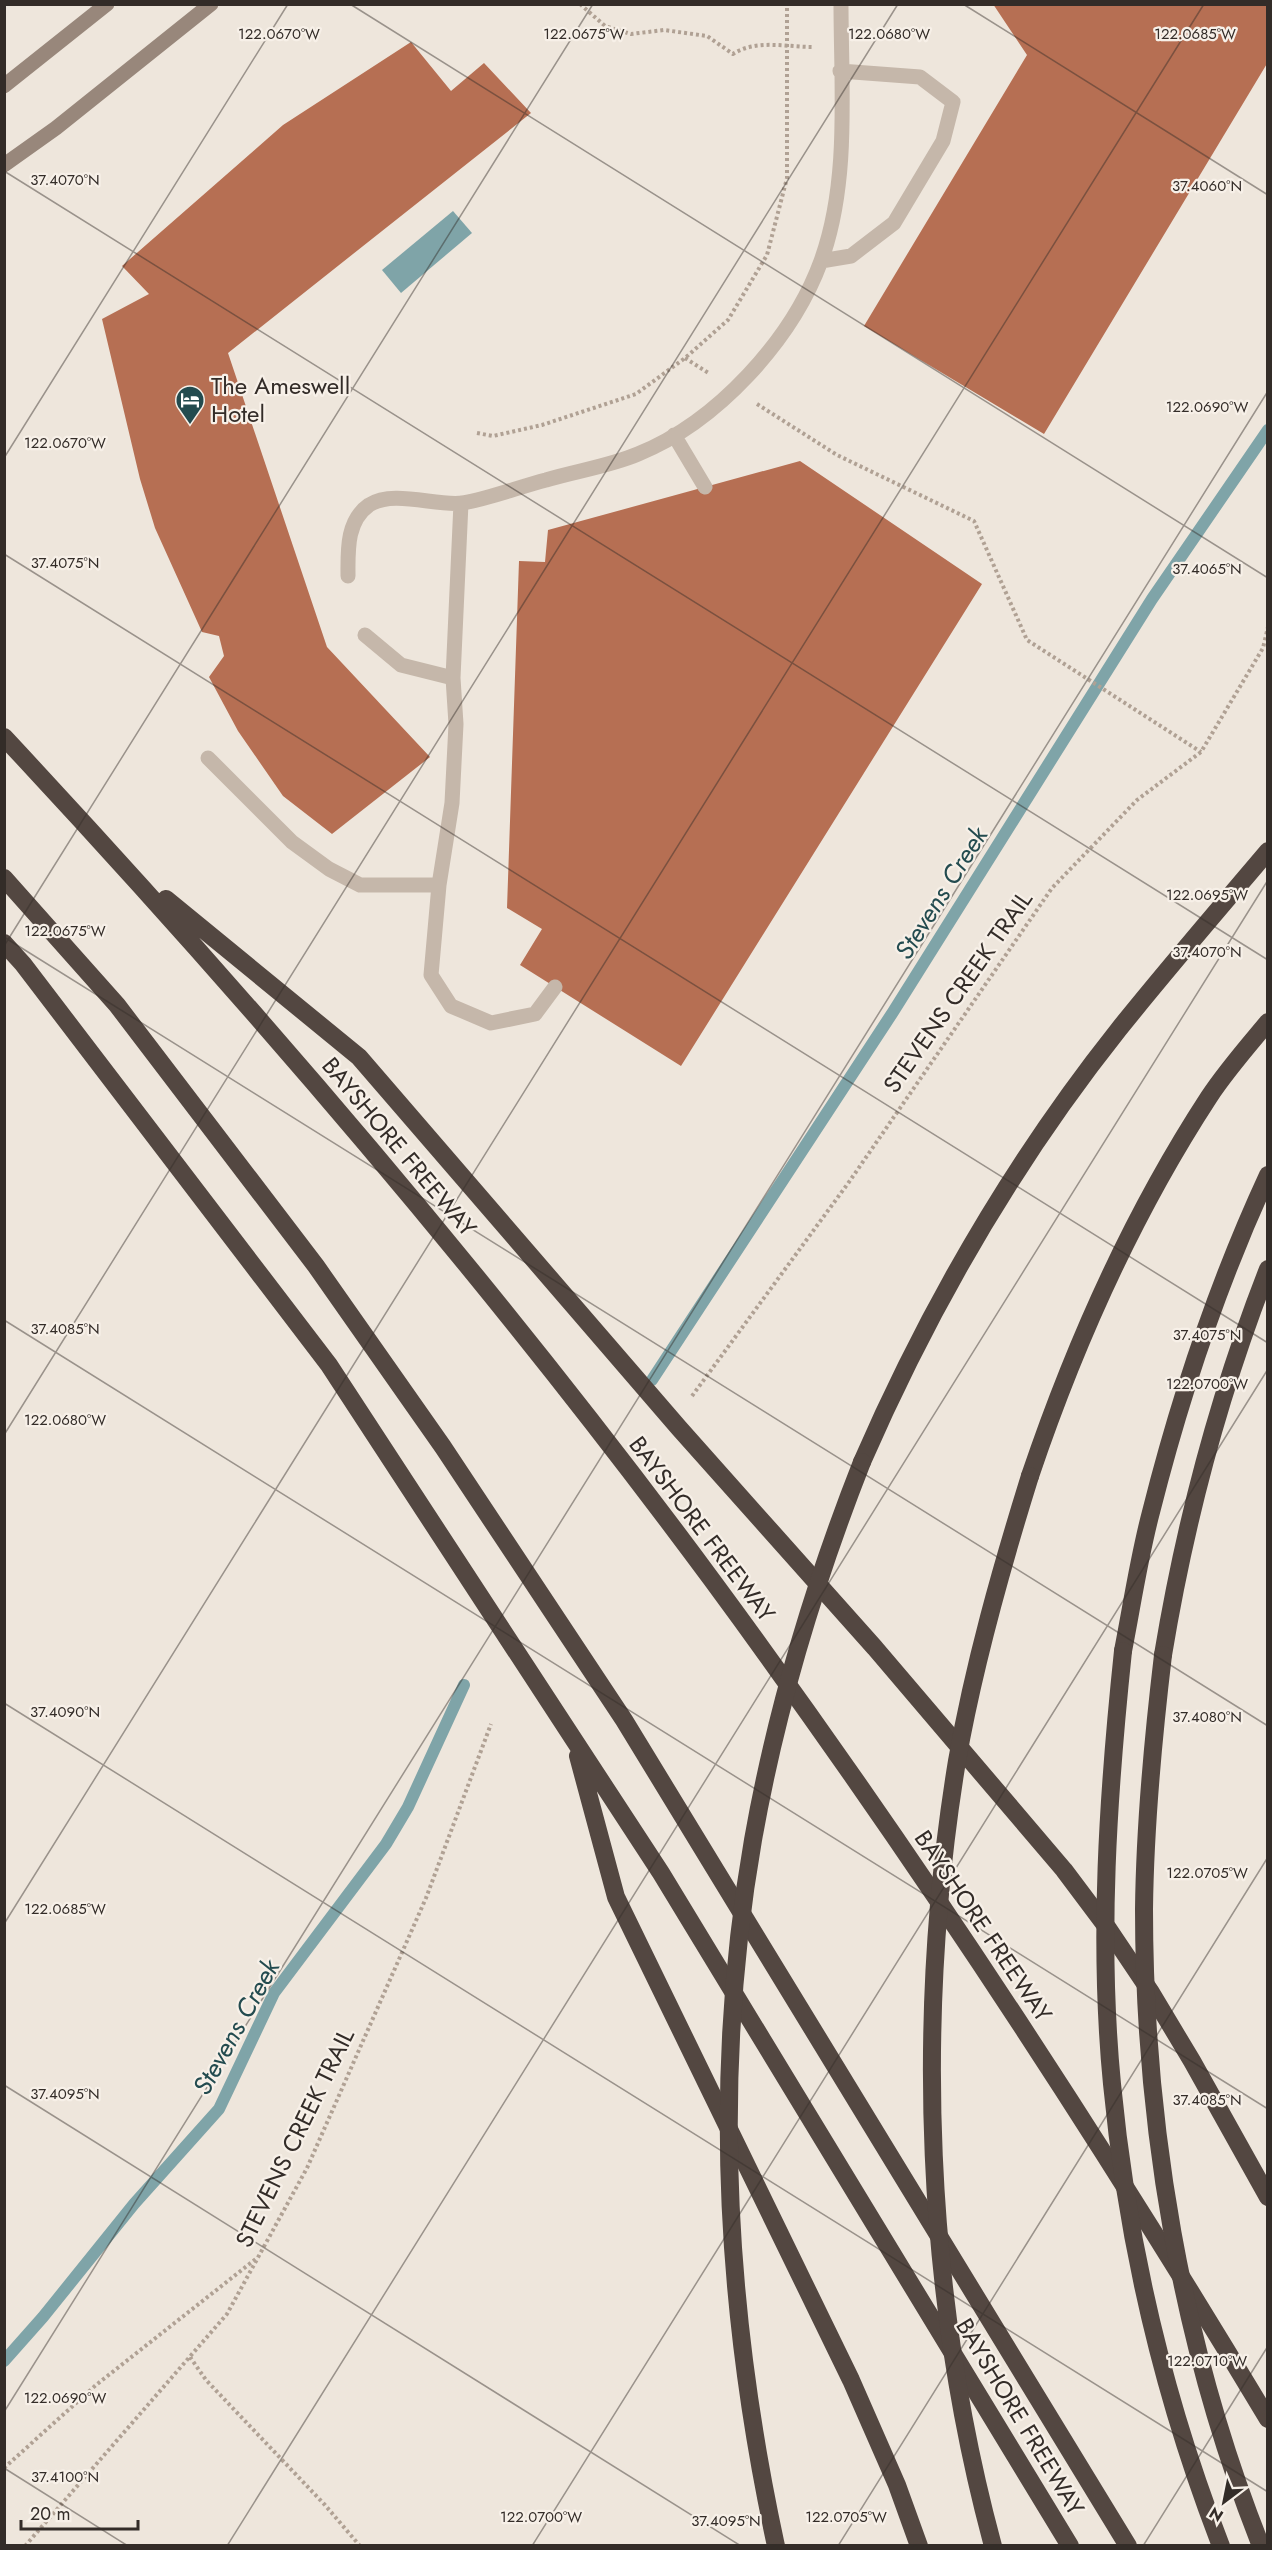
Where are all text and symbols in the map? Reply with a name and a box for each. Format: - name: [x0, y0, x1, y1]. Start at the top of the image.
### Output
- text: 122.0670°W: [238, 23, 320, 45]
- text: 122.0675°W: [543, 23, 625, 45]
- text: 122.0680°W: [848, 23, 930, 45]
- text: 122.0685°W: [1154, 23, 1236, 45]
- text: 37.4070°N: [30, 169, 100, 191]
- text: 37.4060°N: [1172, 175, 1242, 197]
- place label: The Ameswell Hotel: [211, 368, 350, 431]
- hotel icon: The Ameswell Hotel: [174, 384, 206, 426]
- text: 122.0690°W: [1166, 396, 1248, 418]
- text: 122.0670°W: [24, 432, 106, 454]
- text: 37.4075°N: [31, 552, 99, 574]
- text: 37.4065°N: [1172, 558, 1242, 580]
- water label: Stevens Creek: [885, 818, 998, 967]
- street label: STEVENS CREEK TRAIL: [875, 883, 1041, 1100]
- text: 122.0695°W: [1166, 884, 1248, 906]
- text: 122.0675°W: [24, 920, 106, 942]
- text: 37.4070°N: [1172, 941, 1242, 963]
- street label: BAYSHORE FREEWAY: [314, 1049, 485, 1244]
- text: 37.4085°N: [30, 1318, 100, 1340]
- text: 37.4075°N: [1173, 1324, 1241, 1346]
- text: 122.0700°W: [1166, 1373, 1248, 1395]
- text: 122.0680°W: [24, 1409, 106, 1431]
- street label: BAYSHORE FREEWAY: [621, 1428, 784, 1629]
- text: 37.4090°N: [30, 1701, 100, 1723]
- text: 37.4080°N: [1172, 1706, 1242, 1728]
- street label: BAYSHORE FREEWAY: [906, 1823, 1061, 2029]
- text: 122.0705°W: [1166, 1862, 1248, 1884]
- text: 122.0685°W: [24, 1898, 106, 1920]
- water label: Stevens Creek: [183, 1950, 290, 2102]
- street label: STEVENS CREEK TRAIL: [226, 2022, 363, 2253]
- text: 37.4095°N: [30, 2083, 100, 2105]
- text: 37.4085°N: [1172, 2089, 1242, 2111]
- street label: BAYSHORE FREEWAY: [948, 2311, 1094, 2522]
- text: 122.0710°W: [1167, 2350, 1247, 2372]
- text: 122.0690°W: [24, 2387, 106, 2409]
- text: 37.4100°N: [31, 2466, 99, 2488]
- north arrow: [1194, 2472, 1254, 2532]
- scale bar: [21, 2493, 138, 2531]
- text: 20 m: [30, 2501, 70, 2527]
- text: N: [1205, 2501, 1228, 2527]
- text: 122.0700°W: [500, 2506, 582, 2528]
- text: 122.0705°W: [805, 2506, 887, 2528]
- text: 37.4095°N: [691, 2510, 761, 2532]

